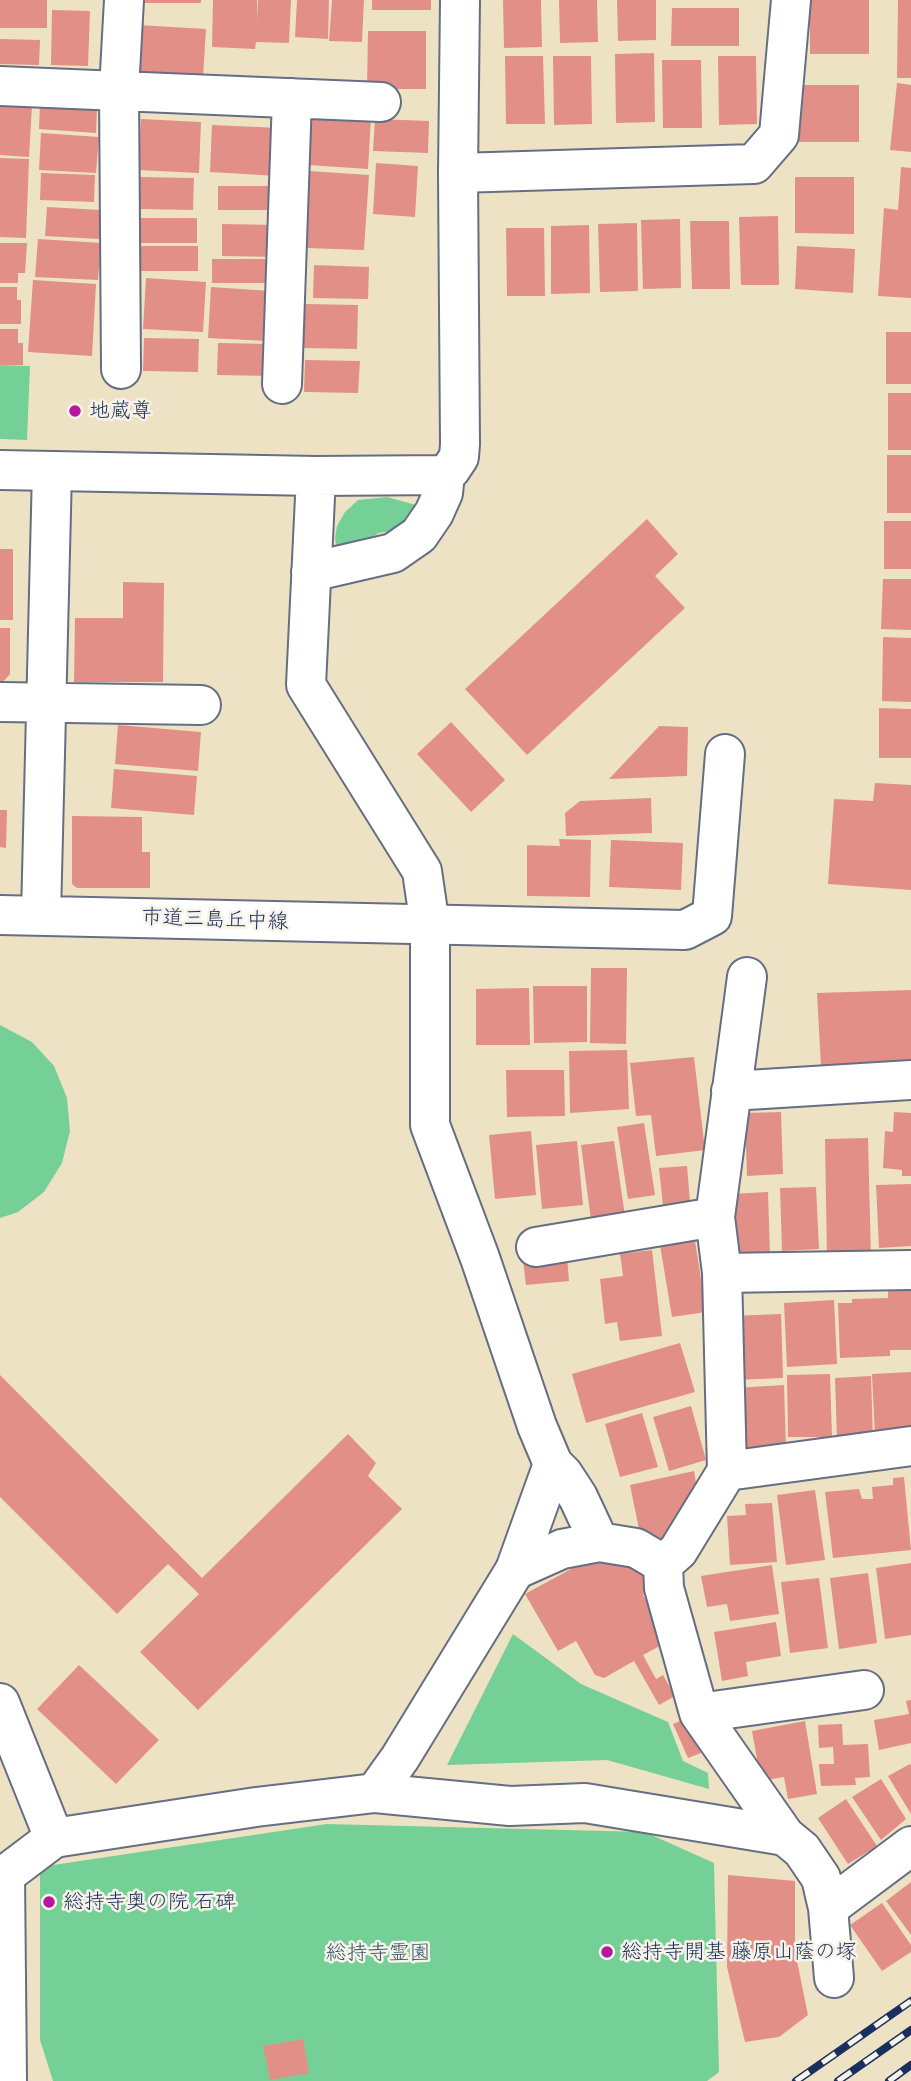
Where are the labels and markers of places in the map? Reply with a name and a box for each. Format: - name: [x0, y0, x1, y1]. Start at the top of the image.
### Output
- place label: 地蔵尊: [89, 398, 152, 424]
- marker: 地蔵尊: [67, 403, 83, 419]
- place label: 総持寺奥の院 石碑: [63, 1889, 236, 1915]
- marker: 総持寺奥の院 石碑: [41, 1894, 57, 1910]
- place label: 総持寺開基 藤原山蔭の塚: [621, 1939, 857, 1965]
- marker: 総持寺開基 藤原山蔭の塚: [599, 1944, 615, 1960]

